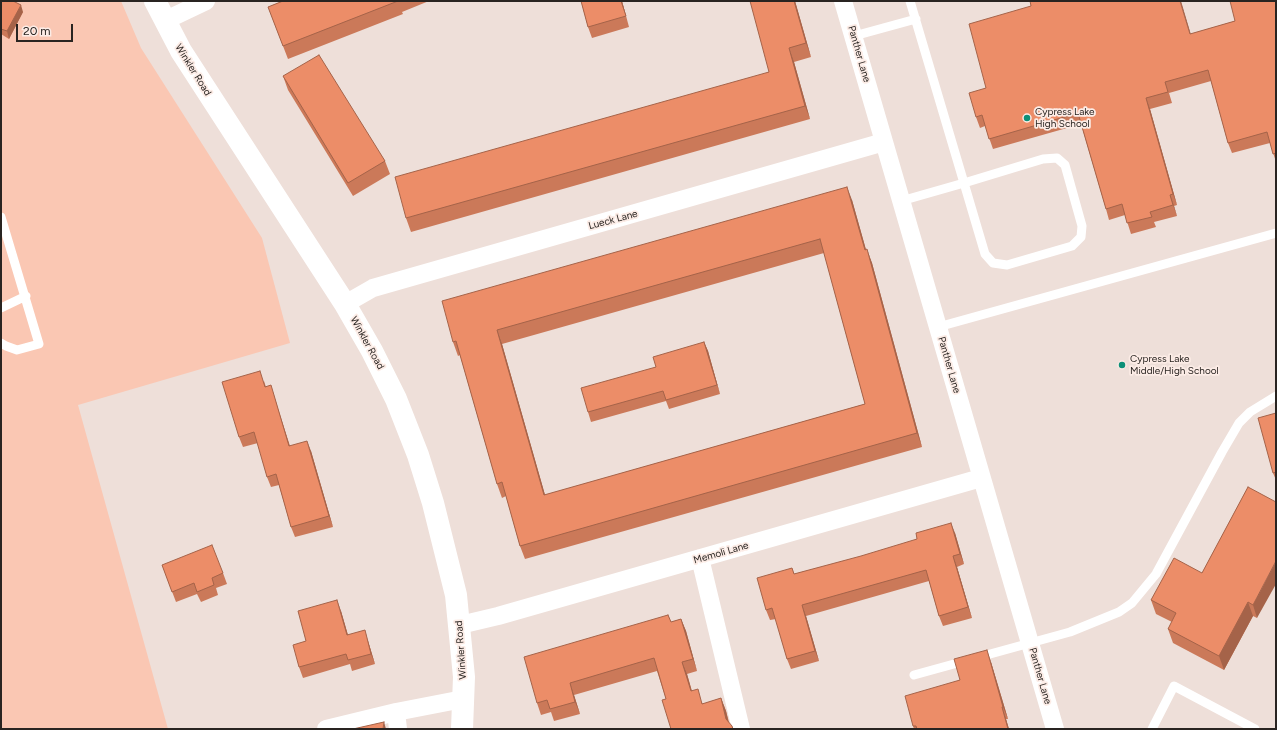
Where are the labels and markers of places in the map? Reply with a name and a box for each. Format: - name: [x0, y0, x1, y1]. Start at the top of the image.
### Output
- place label: Cypress Lake High School: [1035, 106, 1095, 130]
- marker: Cypress Lake High School: [1022, 113, 1032, 123]
- place label: Cypress Lake Middle/High School: [1130, 353, 1219, 376]
- marker: Cypress Lake Middle/High School: [1117, 360, 1127, 370]

